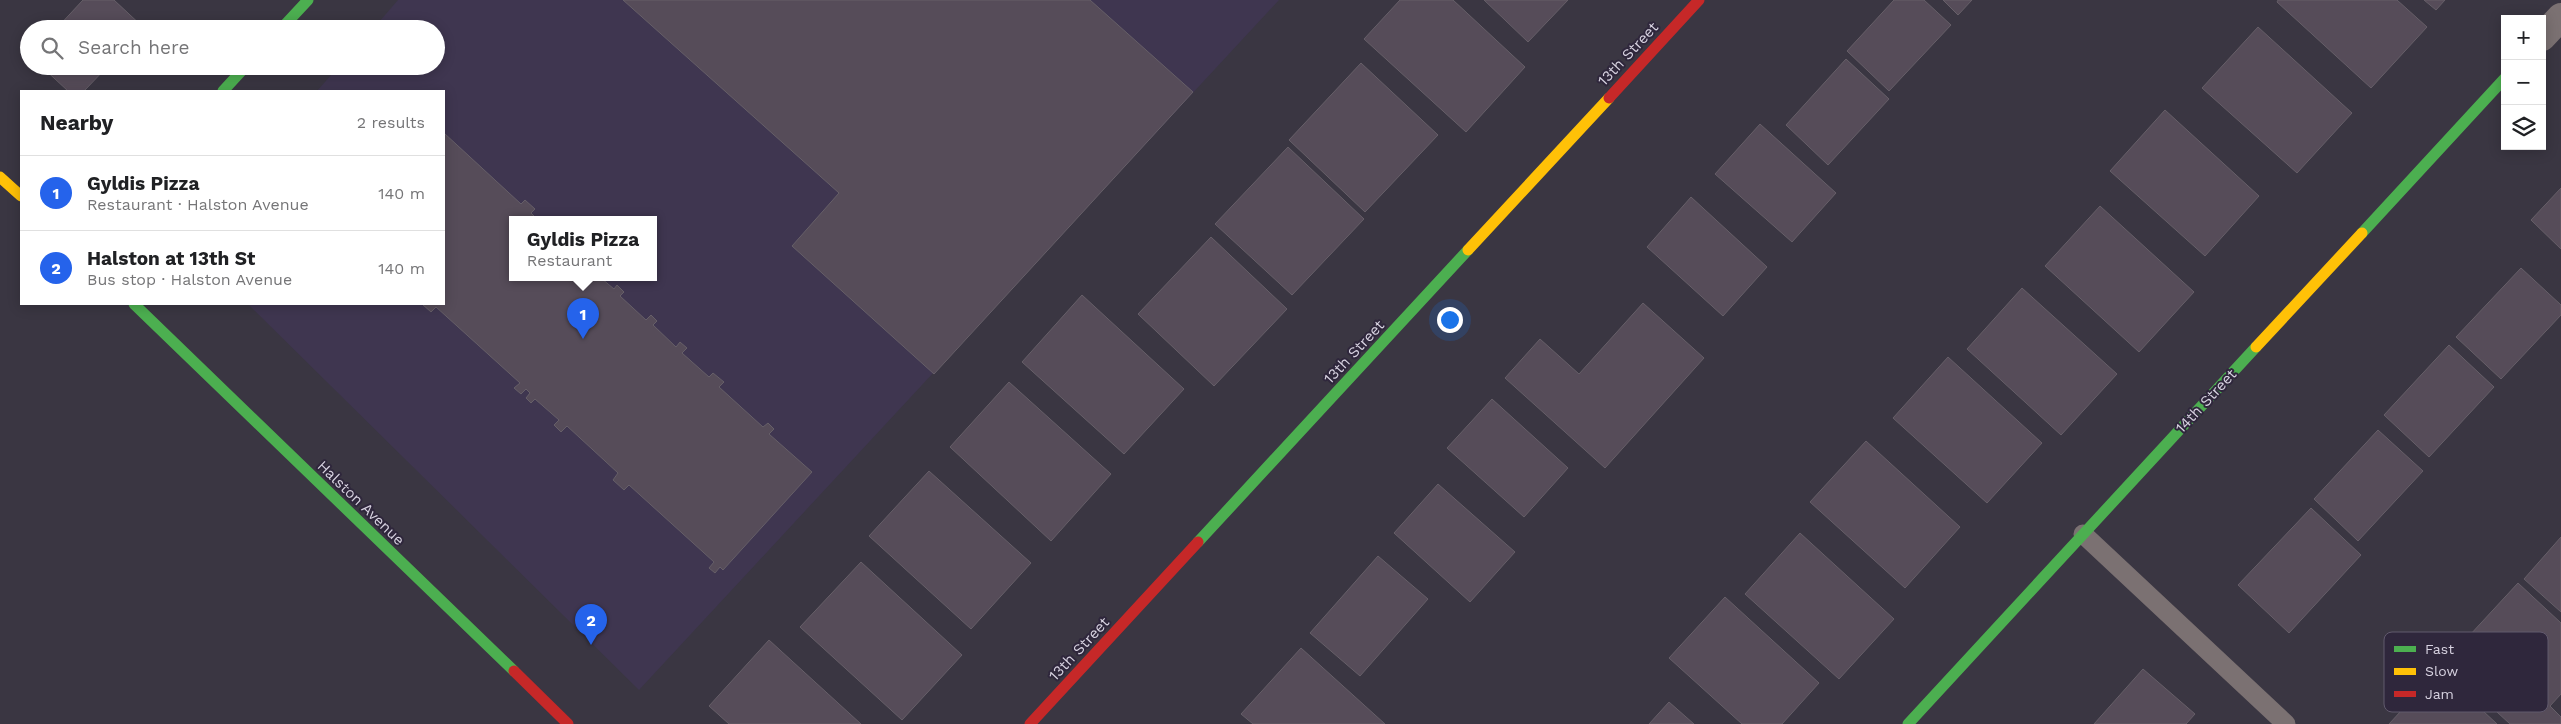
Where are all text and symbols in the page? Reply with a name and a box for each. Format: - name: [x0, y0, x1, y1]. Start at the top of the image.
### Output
- map controls: [2501, 15, 2546, 150]
- button: +: [2501, 15, 2546, 60]
- street label: 13th Street: [1594, 18, 1662, 90]
- search box: [20, 20, 445, 75]
- icon: search: [38, 34, 66, 62]
- text: Search here: [78, 36, 189, 59]
- button: −: [2501, 60, 2546, 105]
- button: layers: [2501, 105, 2546, 150]
- text: Nearby: [40, 110, 113, 135]
- text: 2 results: [357, 113, 425, 132]
- text: Gyldis Pizza: [87, 172, 199, 195]
- text: 1: [53, 184, 59, 203]
- text: 140 m: [378, 184, 425, 203]
- text: Restaurant · Halston Avenue: [87, 195, 309, 214]
- popup: [509, 216, 657, 281]
- text: Gyldis Pizza: [527, 228, 639, 251]
- text: Halston at 13th St: [87, 247, 255, 270]
- text: Restaurant: [527, 251, 612, 270]
- text: 2: [51, 259, 61, 278]
- text: 140 m: [378, 259, 425, 278]
- text: Bus stop · Halston Avenue: [87, 270, 292, 289]
- pin: 1: [567, 298, 599, 339]
- your location: [1437, 307, 1463, 333]
- street label: 13th Street: [1320, 316, 1388, 388]
- street label: 14th Street: [2172, 365, 2241, 437]
- street label: Halston Avenue: [314, 457, 408, 549]
- pin: 2: [575, 604, 607, 645]
- street label: 13th Street: [1045, 613, 1113, 685]
- legend: [2384, 632, 2548, 712]
- text: Fast: [2425, 641, 2454, 657]
- text: Slow: [2425, 663, 2458, 679]
- text: Jam: [2425, 686, 2454, 702]

